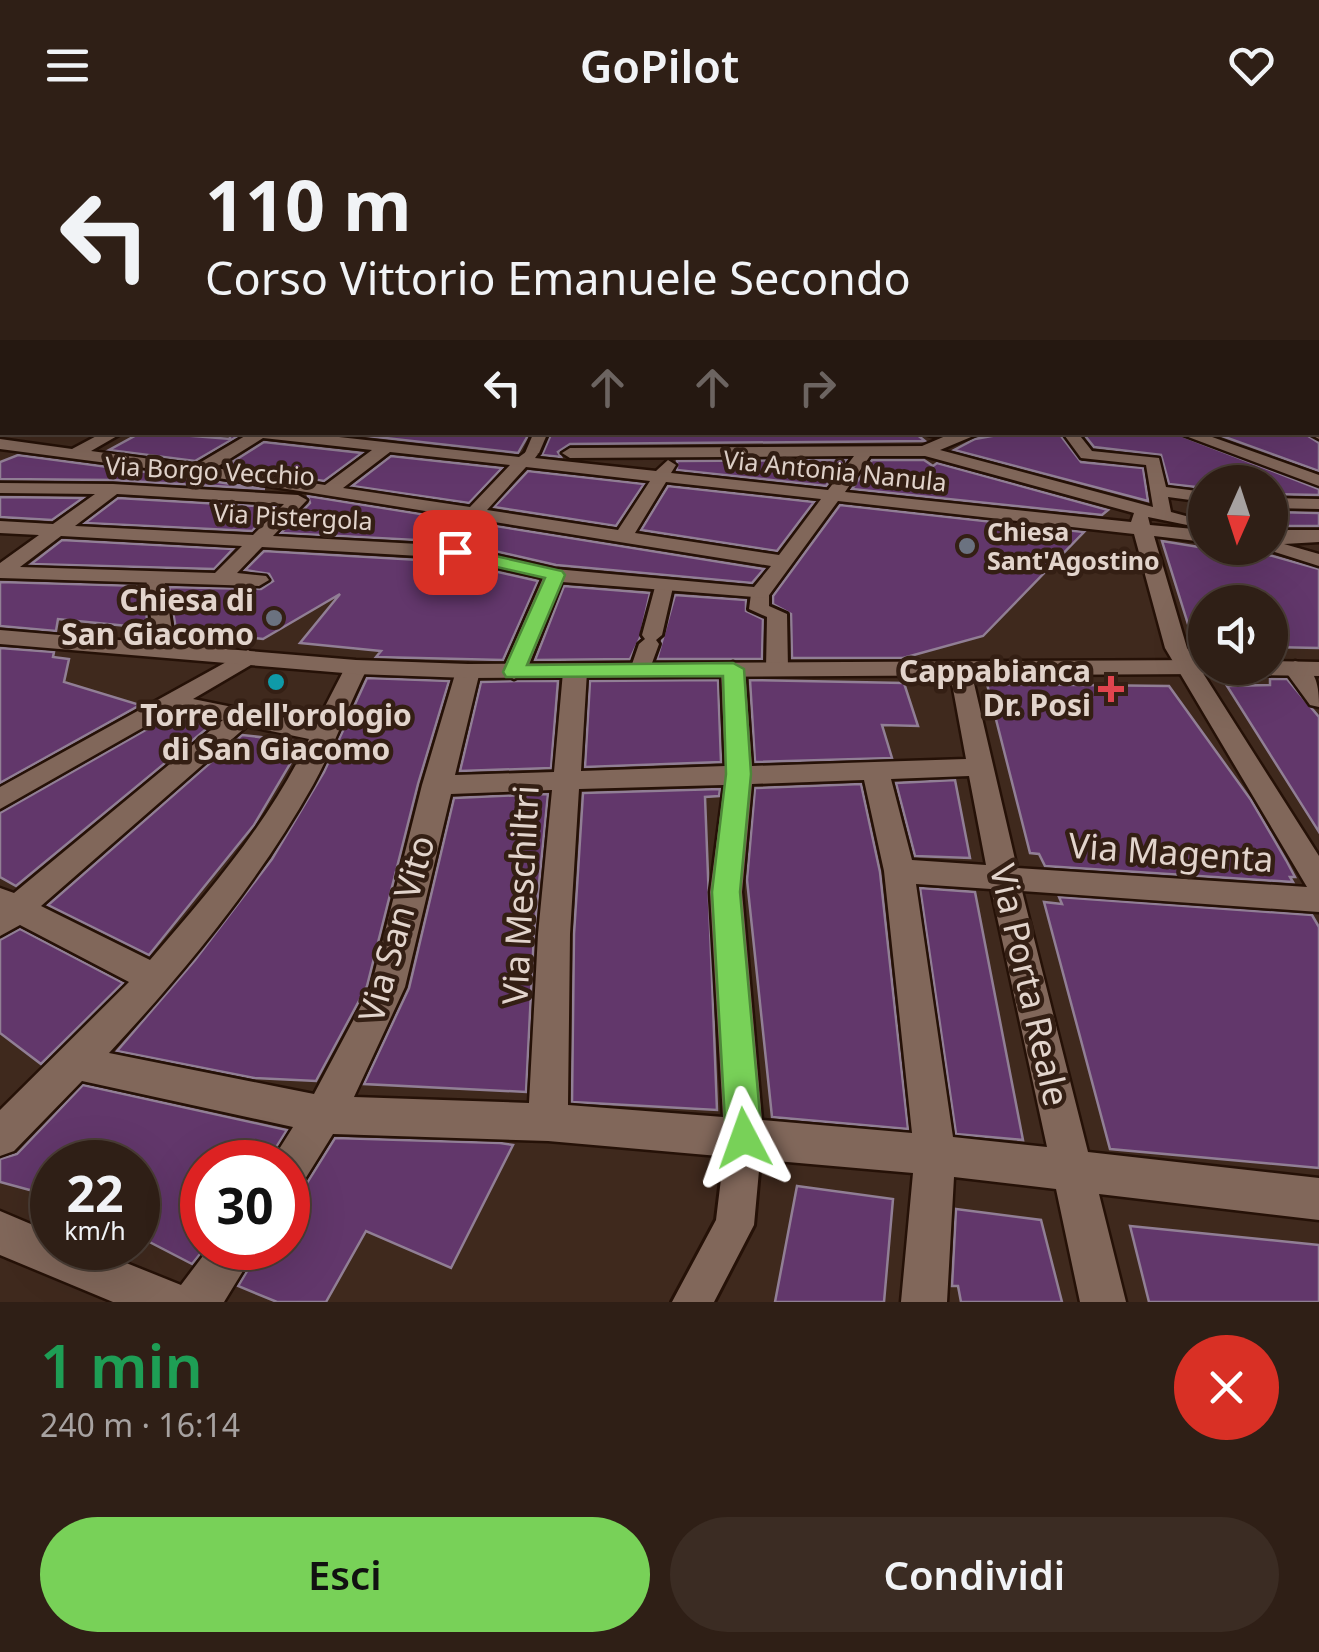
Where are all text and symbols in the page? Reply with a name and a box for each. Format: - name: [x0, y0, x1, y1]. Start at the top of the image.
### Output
- text: GoPilot: [580, 35, 739, 96]
- icon: menu: [40, 38, 95, 93]
- icon: heart: [1224, 38, 1279, 93]
- text: 110 m: [205, 156, 412, 252]
- icon: left: [40, 170, 170, 300]
- text: Corso Vittorio Emanuele Secondo: [205, 247, 911, 308]
- icon: left: [475, 360, 530, 415]
- icon: ahead: [580, 360, 635, 415]
- icon: ahead: [685, 360, 740, 415]
- icon: right: [790, 360, 845, 415]
- street label: Via Antonia Nanula: [722, 441, 948, 499]
- street label: Via Borgo Vecchio: [104, 448, 316, 492]
- north arrow: [1188, 465, 1288, 565]
- map controls: [1188, 465, 1288, 685]
- street label: Via Pistergola: [212, 495, 374, 537]
- pin: [413, 510, 498, 595]
- place label: Chiesa Sant'Agostino: [987, 514, 1160, 577]
- icon: arrive: [428, 525, 483, 580]
- marker: Chiesa Sant'Agostino: [956, 535, 978, 557]
- place label: Chiesa di San Giacomo: [61, 579, 254, 654]
- button: sound: [1188, 585, 1288, 685]
- marker: Chiesa di San Giacomo: [263, 607, 285, 629]
- place label: Cappabianca Dr. Posi: [899, 650, 1091, 725]
- marker: Torre dell'orologio di San Giacomo: [265, 671, 287, 693]
- marker: Cappabianca Dr. Posi: [1100, 678, 1122, 700]
- place label: Torre dell'orologio di San Giacomo: [140, 694, 412, 769]
- street label: Via Meschiltri: [490, 784, 549, 1006]
- street label: Via Magenta: [1067, 821, 1275, 882]
- street label: Via San Vito: [346, 830, 445, 1027]
- street label: Via Porta Reale: [980, 859, 1081, 1110]
- position arrow: [692, 1086, 796, 1190]
- speed limit sign: 30: [180, 1140, 310, 1270]
- text: 22: [66, 1159, 124, 1227]
- text: km/h: [64, 1213, 126, 1247]
- text: 1 min: [40, 1324, 203, 1406]
- button: close: [1174, 1335, 1279, 1440]
- text: 240 m · 16:14: [40, 1403, 240, 1446]
- button: Esci: [40, 1517, 650, 1632]
- button: Condividi: [670, 1517, 1279, 1632]

